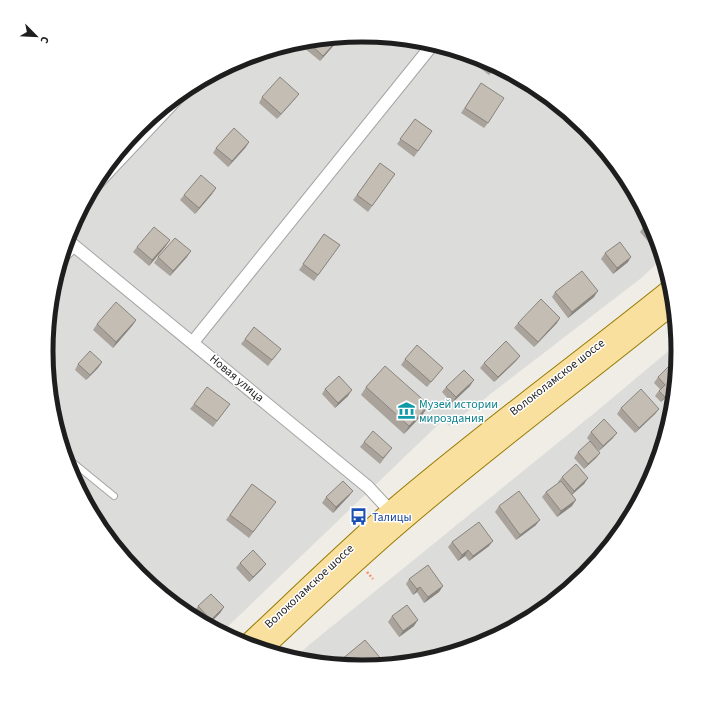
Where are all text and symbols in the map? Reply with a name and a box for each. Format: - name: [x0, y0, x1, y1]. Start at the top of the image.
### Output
- north arrow: [16, 16, 56, 56]
- text: С: [36, 34, 53, 46]
- street label: Волоколамское шоссе: [506, 335, 609, 420]
- street label: Новая улица: [206, 350, 268, 406]
- place label: Музей истории мироздания: [419, 396, 498, 427]
- museum icon: Музей истории мироздания: [396, 401, 416, 421]
- bus stop icon: Талицы: [349, 507, 369, 527]
- place label: Талицы: [372, 509, 412, 526]
- street label: Волоколамское шоссе: [261, 540, 358, 632]

